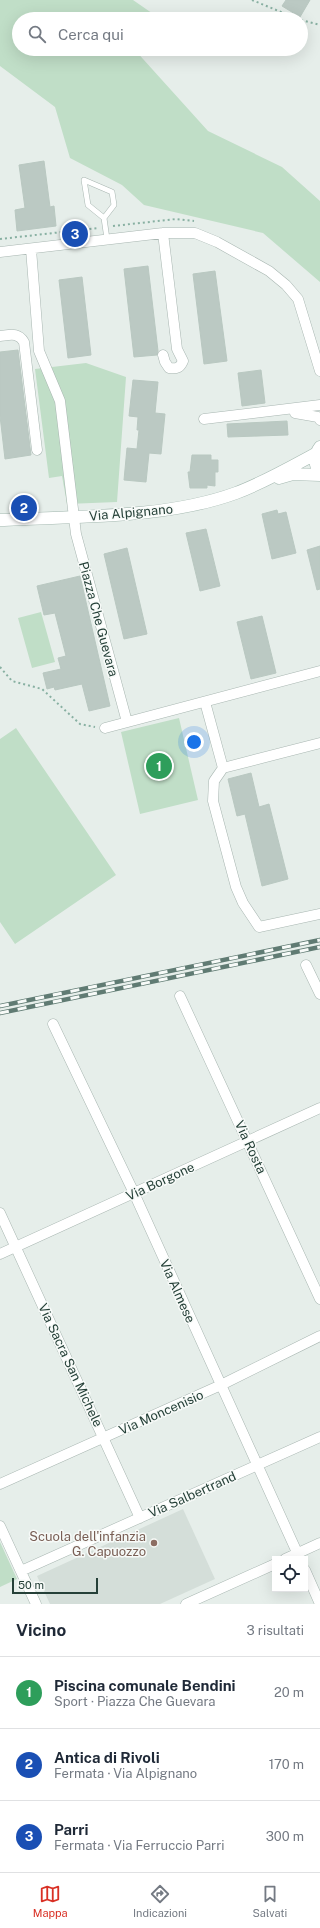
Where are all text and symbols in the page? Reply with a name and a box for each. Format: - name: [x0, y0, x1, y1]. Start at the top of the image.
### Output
- search box: [12, 12, 308, 56]
- icon: search: [26, 23, 48, 45]
- text: Cerca qui: [58, 26, 124, 43]
- pin: 3: [62, 219, 88, 249]
- pin: 2: [11, 493, 37, 523]
- street label: Via Alpignano: [89, 501, 174, 524]
- street label: Piazza Che Guevara: [76, 560, 121, 678]
- your location: [184, 732, 204, 752]
- pin: 1: [146, 751, 172, 781]
- street label: Via Rosta: [232, 1118, 269, 1176]
- street label: Via Borgone: [124, 1159, 197, 1204]
- street label: Via Almese: [157, 1257, 198, 1325]
- street label: Via Sacra San Michele: [35, 1301, 106, 1429]
- street label: Via Moncenisio: [117, 1387, 206, 1438]
- street label: Via Salbertrand: [146, 1468, 238, 1521]
- place label: Scuola dell'infanzia G. Capuozzo: [29, 1529, 146, 1559]
- marker: Scuola dell'infanzia G. Capuozzo: [149, 1538, 159, 1548]
- map controls: [272, 1556, 308, 1592]
- button: locate: [272, 1556, 308, 1592]
- scale bar: [12, 1576, 98, 1595]
- text: 50 m: [18, 1579, 44, 1591]
- text: Vicino: [16, 1620, 66, 1640]
- text: 3 risultati: [247, 1623, 304, 1638]
- text: Piscina comunale Bendini: [54, 1677, 236, 1694]
- text: 1: [26, 1685, 32, 1700]
- text: 20 m: [274, 1685, 304, 1700]
- text: Sport · Piazza Che Guevara: [54, 1694, 216, 1709]
- text: Antica di Rivoli: [54, 1749, 160, 1766]
- text: 2: [25, 1757, 33, 1772]
- text: 170 m: [269, 1757, 304, 1772]
- text: Fermata · Via Alpignano: [54, 1766, 197, 1781]
- text: Parri: [54, 1821, 88, 1838]
- text: 3: [25, 1829, 33, 1844]
- text: 300 m: [266, 1829, 304, 1844]
- text: Fermata · Via Ferruccio Parri: [54, 1838, 225, 1853]
- tab: Mappa: [33, 1883, 68, 1919]
- tab: Indicazioni: [133, 1883, 187, 1919]
- tab: Salvati: [252, 1883, 287, 1919]

